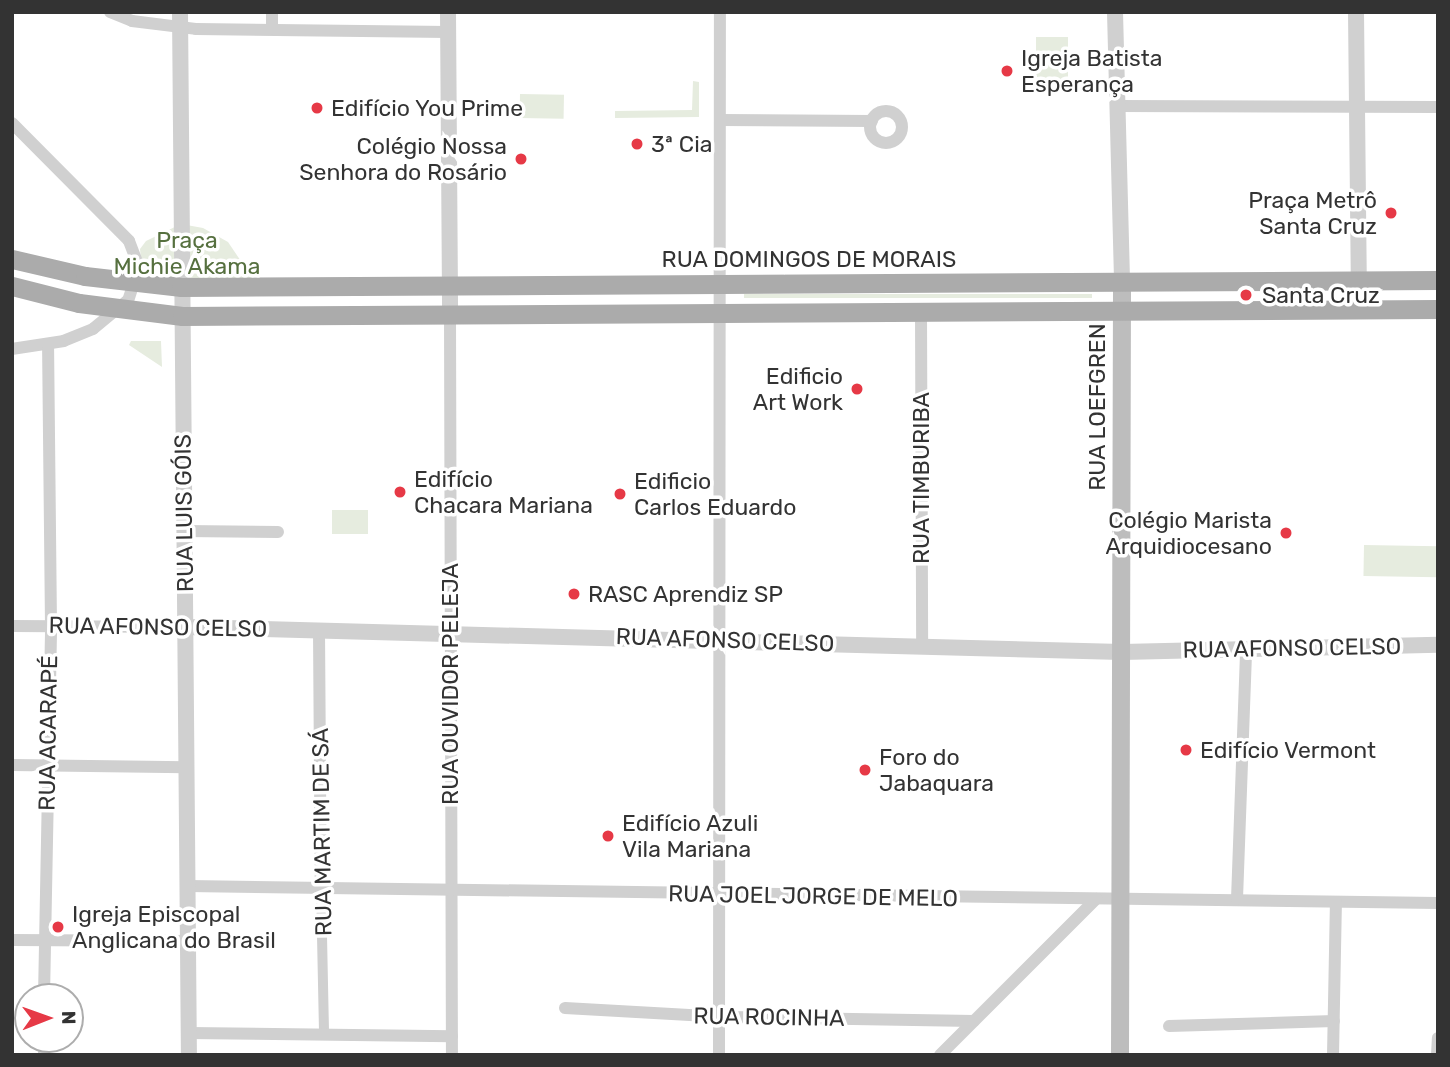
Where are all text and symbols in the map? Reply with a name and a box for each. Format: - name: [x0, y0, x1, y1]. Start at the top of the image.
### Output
- place label: Igreja Batista Esperança: [1021, 44, 1162, 98]
- marker: Igreja Batista Esperança: [999, 63, 1015, 79]
- place label: Edifício You Prime: [331, 94, 524, 122]
- marker: Edifício You Prime: [309, 100, 325, 116]
- place label: 3ª Cia: [651, 130, 712, 158]
- place label: Colégio Nossa Senhora do Rosário: [299, 132, 507, 186]
- marker: 3ª Cia: [629, 136, 645, 152]
- marker: Colégio Nossa Senhora do Rosário: [513, 151, 529, 167]
- place label: Praça Metrô Santa Cruz: [1248, 186, 1377, 240]
- marker: Praça Metrô Santa Cruz: [1383, 205, 1399, 221]
- park label: Praça Michie Akama: [113, 226, 261, 280]
- street label: RUA DOMINGOS DE MORAIS: [661, 245, 957, 273]
- place label: Santa Cruz: [1262, 281, 1380, 309]
- marker: Santa Cruz: [1236, 285, 1256, 305]
- street label: RUA LOEFGREN: [1083, 323, 1111, 491]
- place label: Edificio Art Work: [752, 362, 843, 416]
- marker: Edificio Art Work: [849, 381, 865, 397]
- street label: RUA TIMBURIBA: [907, 391, 935, 565]
- street label: RUA LUIS GÓIS: [169, 433, 199, 593]
- place label: Edifício Chacara Mariana: [414, 465, 593, 519]
- place label: Edificio Carlos Eduardo: [634, 467, 796, 521]
- marker: Edifício Chacara Mariana: [392, 484, 408, 500]
- marker: Edificio Carlos Eduardo: [612, 486, 628, 502]
- place label: Colégio Marista Arquidiocesano: [1105, 506, 1272, 560]
- marker: Colégio Marista Arquidiocesano: [1278, 525, 1294, 541]
- street label: RUA OUVIDOR PELEJA: [436, 563, 464, 805]
- place label: RASC Aprendiz SP: [588, 580, 784, 608]
- marker: RASC Aprendiz SP: [566, 586, 582, 602]
- street label: RUA AFONSO CELSO: [48, 611, 268, 643]
- street label: RUA AFONSO CELSO: [615, 622, 835, 658]
- street label: RUA AFONSO CELSO: [1182, 632, 1402, 664]
- street label: RUA ACARAPÉ: [33, 654, 63, 812]
- street label: RUA MARTIM DE SÁ: [306, 727, 338, 937]
- place label: Edifício Vermont: [1200, 736, 1377, 764]
- marker: Edifício Vermont: [1178, 742, 1194, 758]
- place label: Foro do Jabaquara: [879, 743, 994, 797]
- marker: Foro do Jabaquara: [857, 762, 873, 778]
- place label: Edifício Azuli Vila Mariana: [622, 809, 759, 863]
- marker: Edifício Azuli Vila Mariana: [600, 828, 616, 844]
- street label: RUA JOEL JORGE DE MELO: [667, 880, 959, 912]
- place label: Igreja Episcopal Anglicana do Brasil: [72, 900, 276, 954]
- marker: Igreja Episcopal Anglicana do Brasil: [50, 919, 66, 935]
- north arrow: [14, 983, 84, 1053]
- street label: RUA ROCINHA: [693, 1002, 845, 1032]
- text: N: [57, 1011, 80, 1025]

